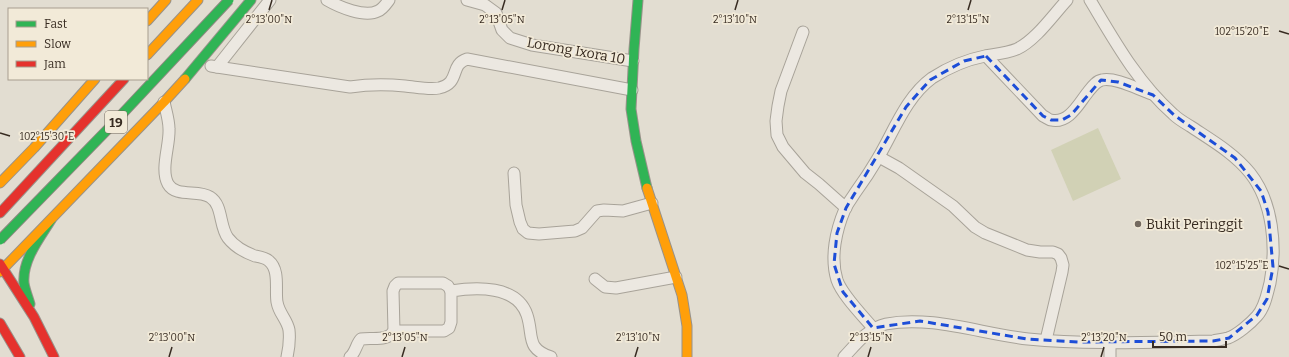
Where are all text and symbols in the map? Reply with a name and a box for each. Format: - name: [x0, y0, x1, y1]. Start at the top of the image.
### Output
- legend: [8, 8, 148, 80]
- text: 2°13'00"N: [246, 14, 292, 26]
- text: 2°13'05"N: [479, 14, 525, 26]
- text: 2°13'10"N: [713, 14, 757, 26]
- text: 2°13'15"N: [947, 14, 990, 26]
- text: Fast: [44, 17, 68, 31]
- text: 102°15'20"E: [1215, 26, 1269, 38]
- street label: Lorong Ixora 10: [525, 34, 627, 68]
- text: Slow: [44, 37, 71, 51]
- text: Jam: [43, 57, 66, 71]
- road number: 19: [105, 111, 127, 133]
- text: 102°15'30"E: [20, 131, 74, 143]
- place label: Bukit Peringgit: [1146, 216, 1243, 233]
- marker: Bukit Peringgit: [1133, 219, 1143, 229]
- text: 102°15'25"E: [1216, 260, 1268, 272]
- scale bar: [1153, 323, 1226, 349]
- text: 50 m: [1159, 330, 1188, 344]
- text: 2°13'00"N: [149, 332, 195, 344]
- text: 2°13'05"N: [382, 332, 428, 344]
- text: 2°13'10"N: [616, 332, 660, 344]
- text: 2°13'15"N: [850, 332, 893, 344]
- text: 2°13'20"N: [1081, 332, 1127, 344]

